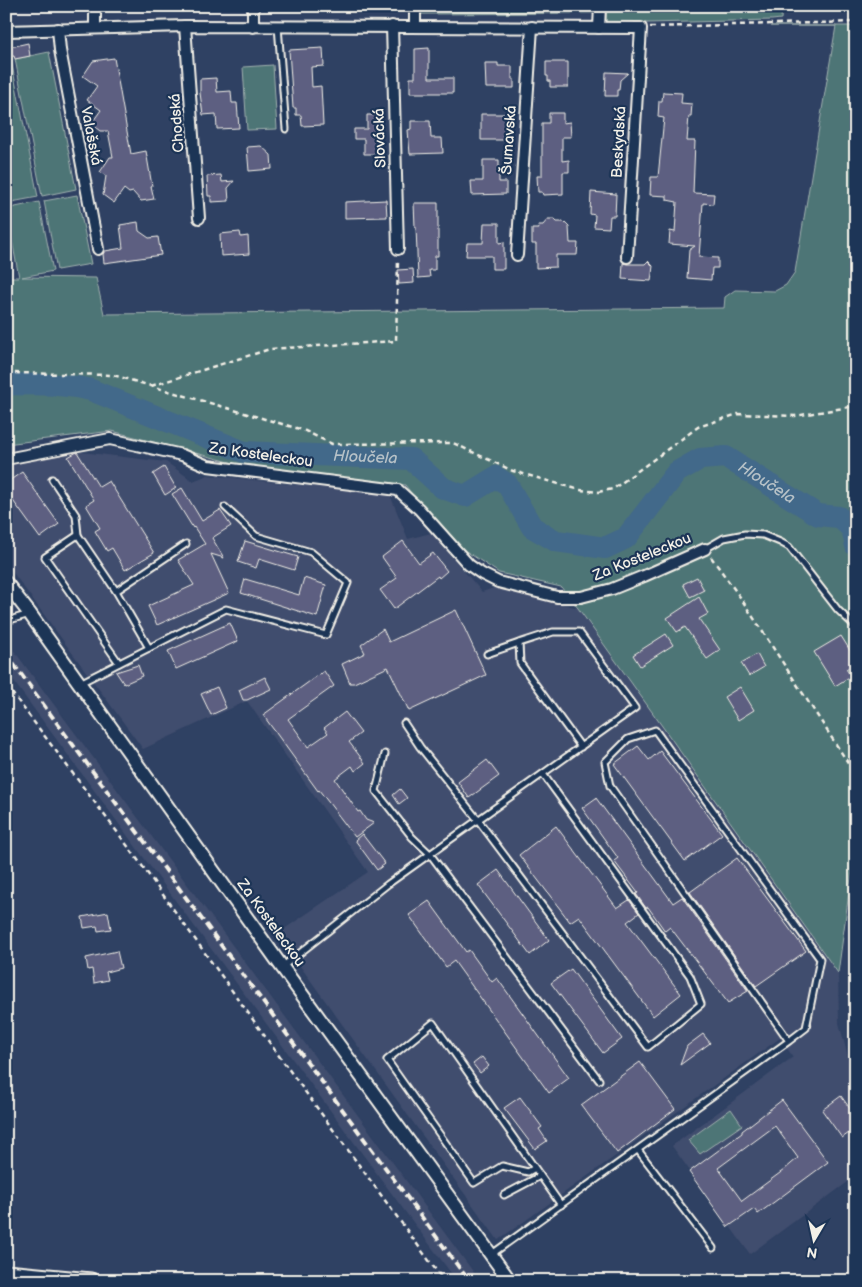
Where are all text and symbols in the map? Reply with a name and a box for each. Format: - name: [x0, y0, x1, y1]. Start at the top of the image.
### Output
- street label: Chodská: [165, 93, 189, 153]
- street label: Valašská: [76, 105, 106, 167]
- street label: Šumavská: [497, 105, 521, 175]
- street label: Beskydská: [608, 105, 630, 179]
- street label: Slovácká: [369, 108, 391, 168]
- street label: Za Kosteleckou: [207, 438, 314, 472]
- water label: Hloučela: [333, 446, 398, 468]
- water label: Hloučela: [735, 458, 799, 508]
- street label: Za Kosteleckou: [589, 529, 694, 586]
- street label: Za Kosteleckou: [232, 874, 309, 971]
- north arrow: [790, 1214, 840, 1264]
- text: N: [806, 1243, 819, 1262]

